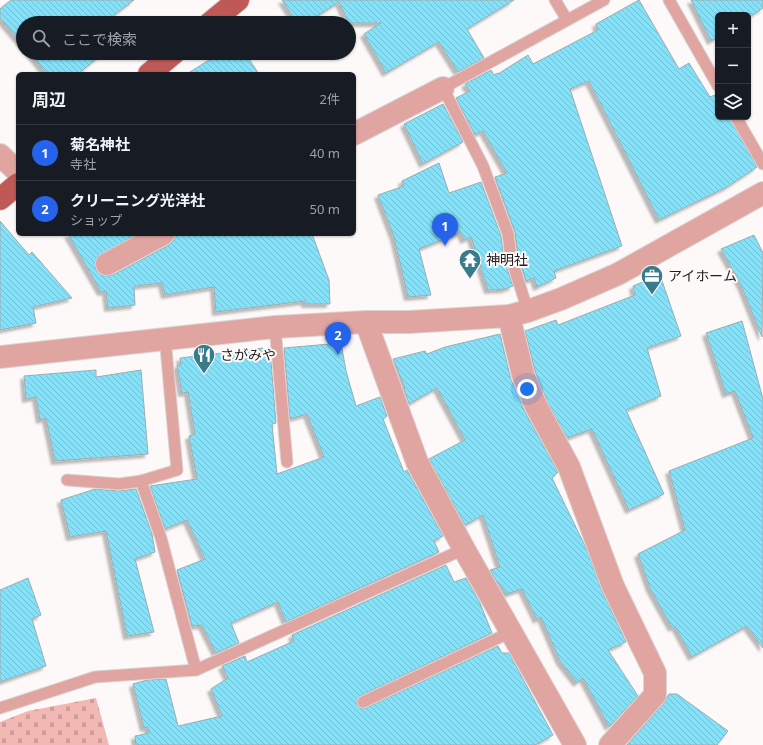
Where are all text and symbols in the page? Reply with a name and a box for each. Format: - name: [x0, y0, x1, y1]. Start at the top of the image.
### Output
- map controls: [715, 12, 751, 120]
- button: +: [715, 12, 751, 48]
- search box: [16, 16, 356, 60]
- icon: search: [30, 27, 52, 49]
- text: ここで検索: [62, 29, 137, 49]
- button: −: [715, 48, 751, 84]
- button: layers: [715, 84, 751, 120]
- text: 周辺: [32, 88, 66, 111]
- text: 2件: [320, 90, 340, 108]
- text: 菊名神社: [70, 134, 130, 154]
- text: 1: [41, 144, 49, 162]
- text: 40 m: [310, 144, 340, 162]
- text: 寺社: [70, 155, 96, 173]
- text: クリーニング光洋社: [70, 190, 205, 210]
- text: 2: [41, 200, 49, 218]
- text: 50 m: [310, 200, 340, 218]
- text: ショップ: [70, 211, 122, 229]
- pin: 1: [432, 213, 458, 246]
- temple icon: 神明社: [457, 247, 483, 280]
- place label: 神明社: [486, 250, 528, 269]
- office icon: アイホーム: [639, 263, 665, 296]
- place label: アイホーム: [668, 266, 737, 285]
- pin: 2: [325, 322, 351, 355]
- restaurant icon: さがみや: [191, 342, 217, 375]
- place label: さがみや: [220, 345, 276, 364]
- your location: [517, 379, 537, 399]

